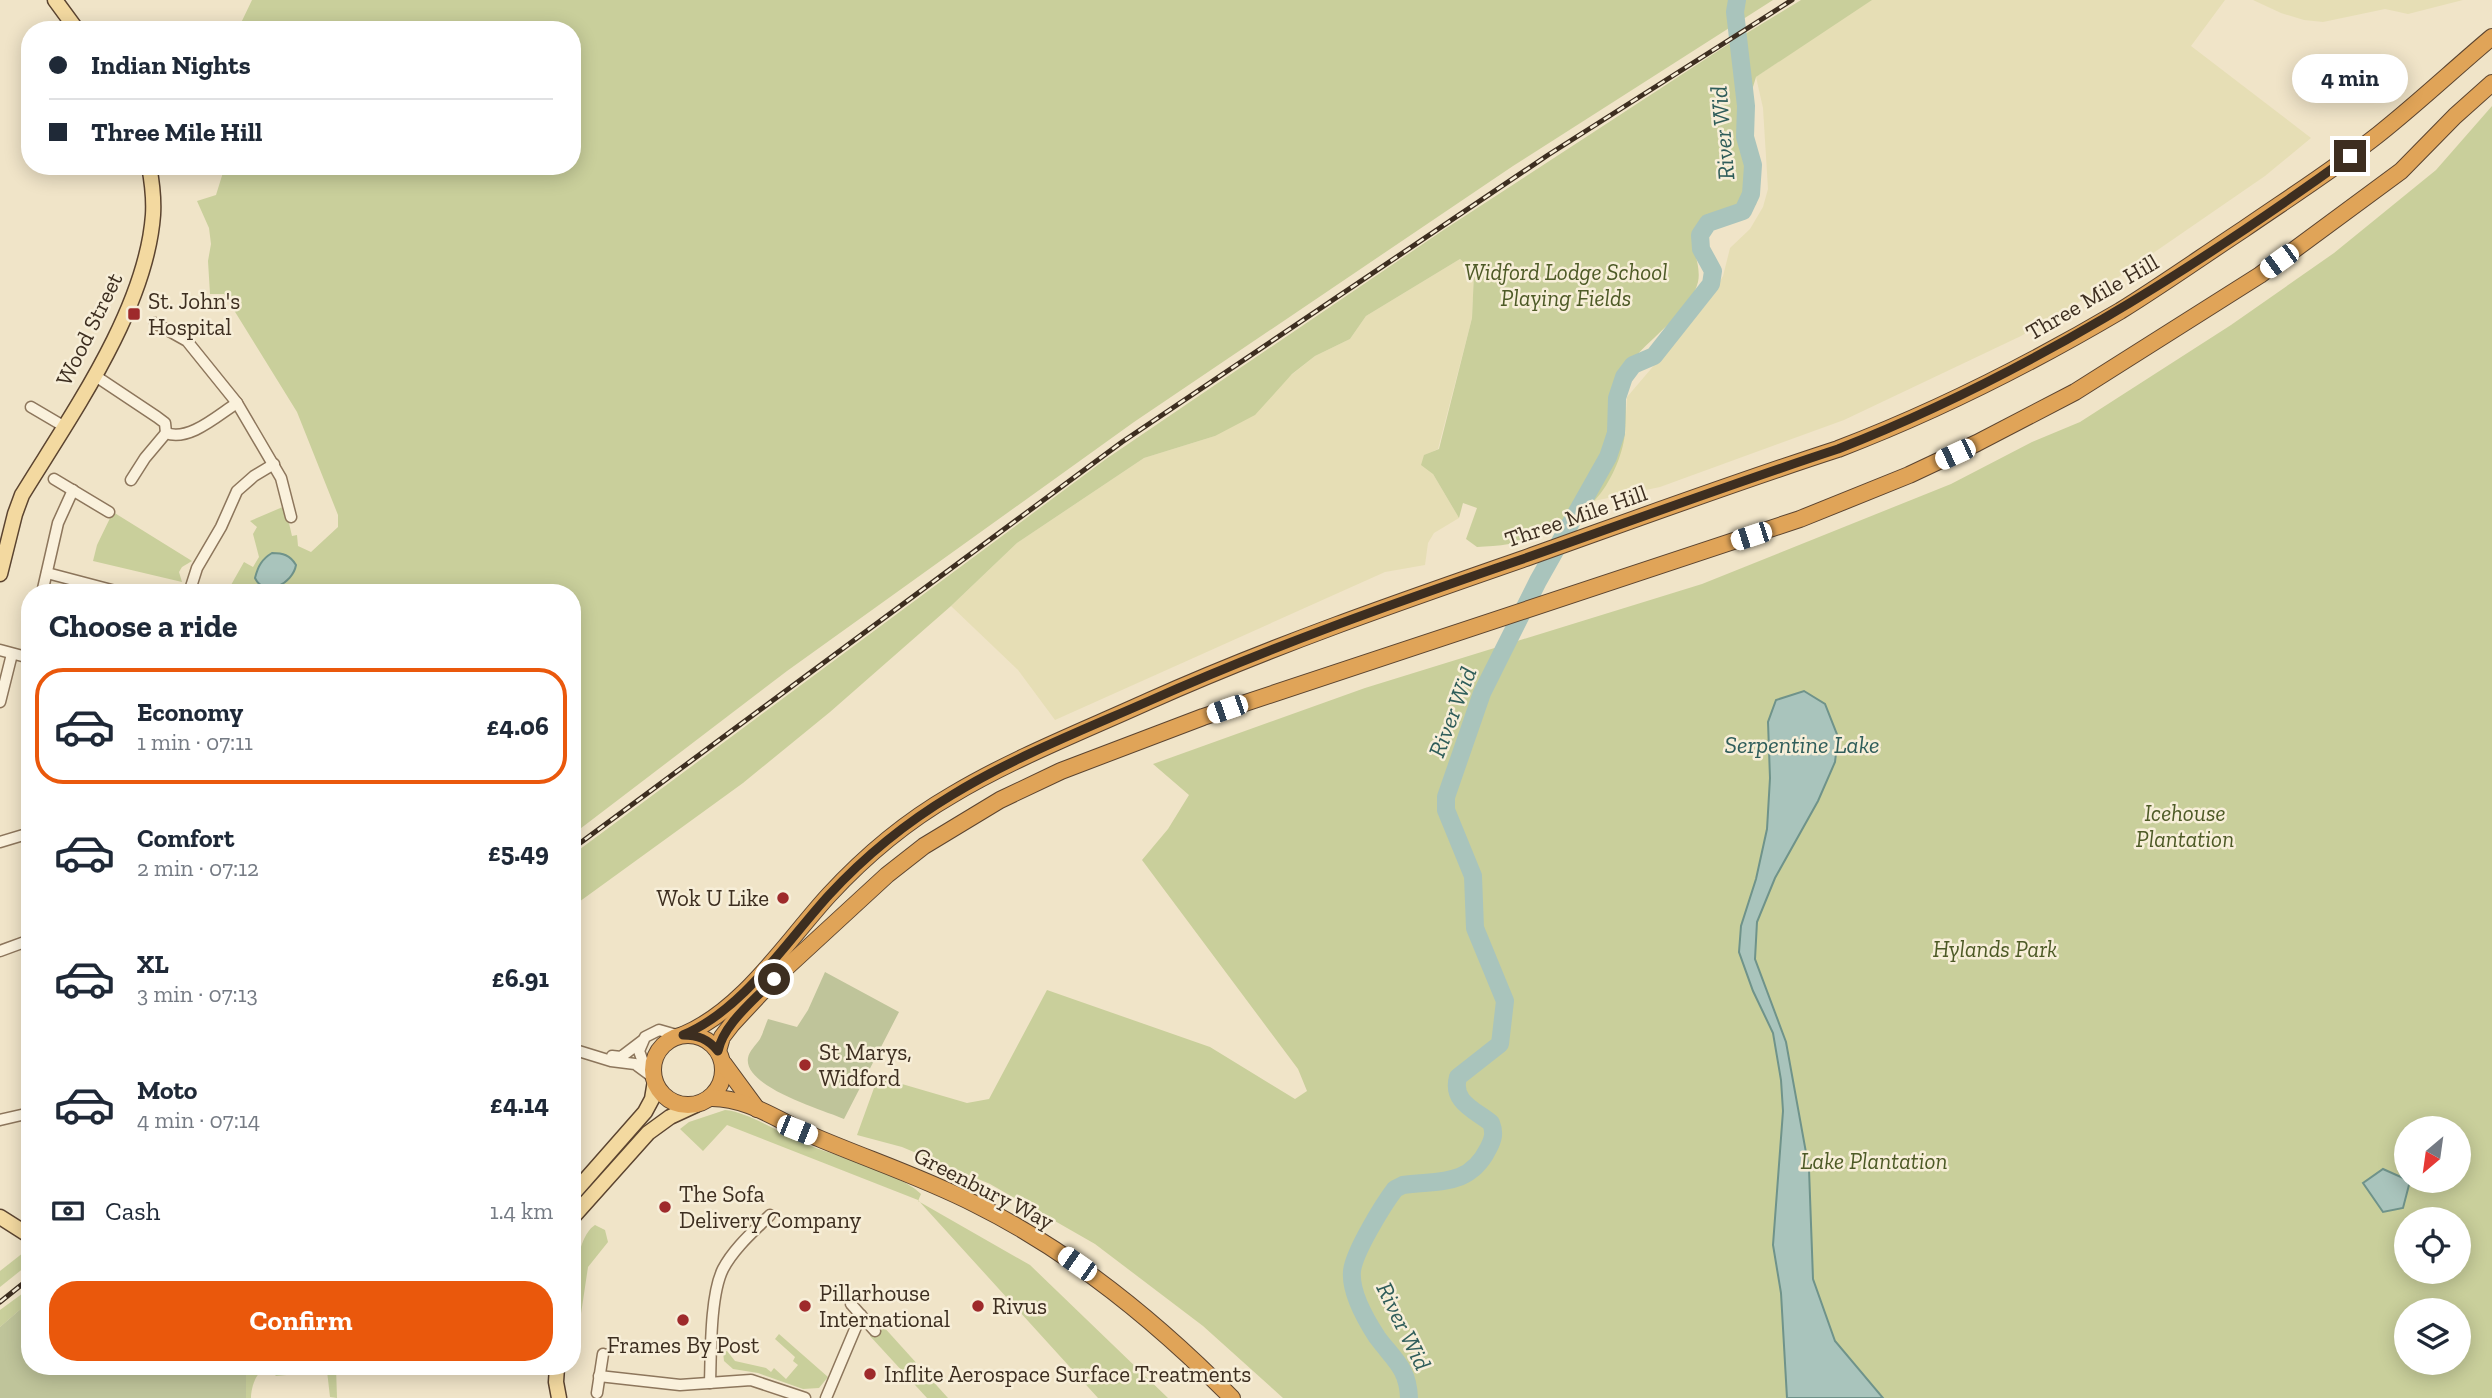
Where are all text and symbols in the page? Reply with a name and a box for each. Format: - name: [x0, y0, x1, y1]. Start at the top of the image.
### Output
- text: Indian Nights: [91, 49, 251, 81]
- callout: 4 min: [2292, 54, 2408, 104]
- text: 4 min: [2321, 64, 2379, 92]
- water label: River Wid: [1703, 85, 1741, 181]
- text: Three Mile Hill: [91, 116, 263, 148]
- route end: [2334, 140, 2366, 172]
- car: [2256, 240, 2303, 282]
- street label: Three Mile Hill: [2021, 248, 2163, 346]
- park label: Widford Lodge School Playing Fields: [1464, 258, 1668, 312]
- street label: Wood Street: [50, 267, 129, 390]
- place label: St. John's Hospital: [148, 287, 240, 341]
- marker: St. John's Hospital: [126, 306, 142, 322]
- car: [1932, 436, 1979, 472]
- street label: Three Mile Hill: [1501, 479, 1651, 553]
- car: [1728, 520, 1775, 552]
- text: Choose a ride: [49, 607, 237, 645]
- water label: River Wid: [1422, 663, 1482, 761]
- car: [1204, 692, 1251, 726]
- icon: car: [53, 695, 116, 758]
- text: Economy: [137, 696, 243, 728]
- text: £4.06: [486, 710, 549, 742]
- text: 1 min · 07:11: [137, 728, 253, 756]
- water label: Serpentine Lake: [1724, 730, 1880, 759]
- park label: Icehouse Plantation: [2136, 799, 2234, 853]
- icon: car: [53, 821, 116, 884]
- text: Comfort: [137, 822, 234, 854]
- text: £5.49: [488, 836, 549, 868]
- text: 2 min · 07:12: [137, 854, 259, 882]
- place label: Wok U Like: [657, 884, 769, 912]
- marker: Wok U Like: [775, 890, 791, 906]
- park label: Hylands Park: [1933, 935, 2057, 963]
- icon: car: [53, 947, 116, 1010]
- text: XL: [137, 948, 169, 980]
- text: £6.91: [492, 962, 549, 994]
- route start: [758, 963, 790, 995]
- text: 3 min · 07:13: [137, 980, 258, 1008]
- place label: St Marys, Widford: [819, 1038, 912, 1092]
- marker: St Marys, Widford: [797, 1057, 813, 1073]
- icon: car: [53, 1073, 116, 1136]
- text: Moto: [137, 1074, 197, 1106]
- text: £4.14: [490, 1088, 549, 1120]
- text: 4 min · 07:14: [137, 1106, 260, 1134]
- car: [774, 1112, 821, 1148]
- north arrow: [2394, 1116, 2471, 1194]
- map controls: [2394, 1116, 2471, 1375]
- street label: Greenbury Way: [909, 1141, 1059, 1235]
- park label: Lake Plantation: [1800, 1147, 1948, 1175]
- place label: The Sofa Delivery Company: [679, 1180, 861, 1234]
- icon: cash: [49, 1192, 87, 1230]
- text: Cash: [105, 1195, 160, 1227]
- text: 1.4 km: [490, 1197, 553, 1225]
- marker: The Sofa Delivery Company: [657, 1199, 673, 1215]
- button: locate: [2394, 1207, 2471, 1284]
- car: [1054, 1243, 1101, 1285]
- water label: River Wid: [1370, 1277, 1438, 1375]
- place label: Pillarhouse International: [819, 1279, 950, 1333]
- button: Confirm: [49, 1281, 553, 1361]
- place label: Rivus: [992, 1292, 1047, 1320]
- marker: Pillarhouse International: [797, 1298, 813, 1314]
- marker: Rivus: [970, 1298, 986, 1314]
- button: layers: [2394, 1298, 2471, 1375]
- marker: Frames By Post: [675, 1312, 691, 1328]
- place label: Frames By Post: [607, 1331, 760, 1359]
- place label: Inflite Aerospace Surface Treatments: [884, 1360, 1251, 1388]
- marker: Inflite Aerospace Surface Treatments: [862, 1366, 878, 1382]

